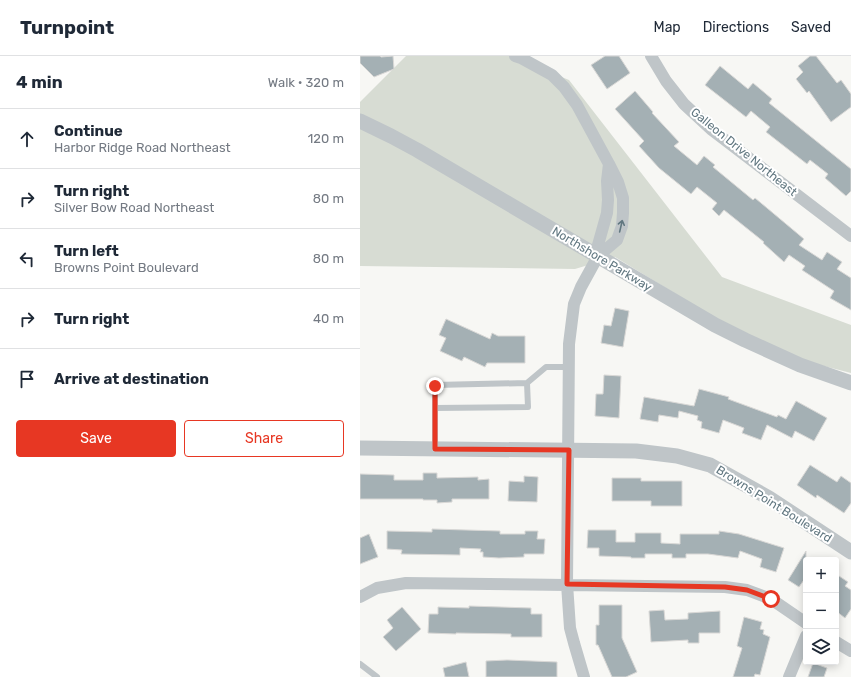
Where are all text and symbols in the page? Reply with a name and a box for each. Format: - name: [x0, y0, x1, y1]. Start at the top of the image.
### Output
- text: Turnpoint: [20, 16, 114, 39]
- text: Map: [654, 19, 681, 36]
- text: Directions: [703, 19, 769, 36]
- text: Saved: [791, 19, 831, 36]
- text: 4 min: [16, 72, 63, 92]
- text: Walk · 320 m: [268, 75, 344, 90]
- street label: Galleon Drive Northeast: [688, 105, 800, 199]
- text: Continue: [54, 122, 123, 140]
- icon: ahead: [16, 128, 38, 150]
- text: 120 m: [308, 131, 344, 146]
- text: Harbor Ridge Road Northeast: [54, 140, 231, 155]
- text: Turn right: [54, 182, 129, 200]
- icon: right: [16, 188, 38, 210]
- text: 80 m: [313, 191, 344, 206]
- text: Silver Bow Road Northeast: [54, 200, 214, 215]
- one-way arrow: [617, 220, 625, 233]
- street label: Northshore Parkway: [550, 224, 655, 294]
- text: Turn left: [54, 242, 119, 260]
- icon: left: [16, 248, 38, 270]
- text: 80 m: [313, 251, 344, 266]
- text: Browns Point Boulevard: [54, 260, 199, 275]
- icon: right: [16, 308, 38, 330]
- text: Turn right: [54, 310, 129, 328]
- text: 40 m: [313, 311, 344, 326]
- icon: arrive: [16, 368, 38, 390]
- text: Arrive at destination: [54, 370, 209, 388]
- route end: [426, 377, 444, 395]
- button: Save: [16, 420, 176, 457]
- button: Share: [184, 420, 344, 457]
- street label: Browns Point Boulevard: [714, 463, 834, 545]
- map controls: [803, 557, 839, 665]
- button: +: [803, 557, 839, 593]
- route start: [762, 590, 780, 608]
- button: −: [803, 593, 839, 629]
- button: layers: [803, 629, 839, 665]

